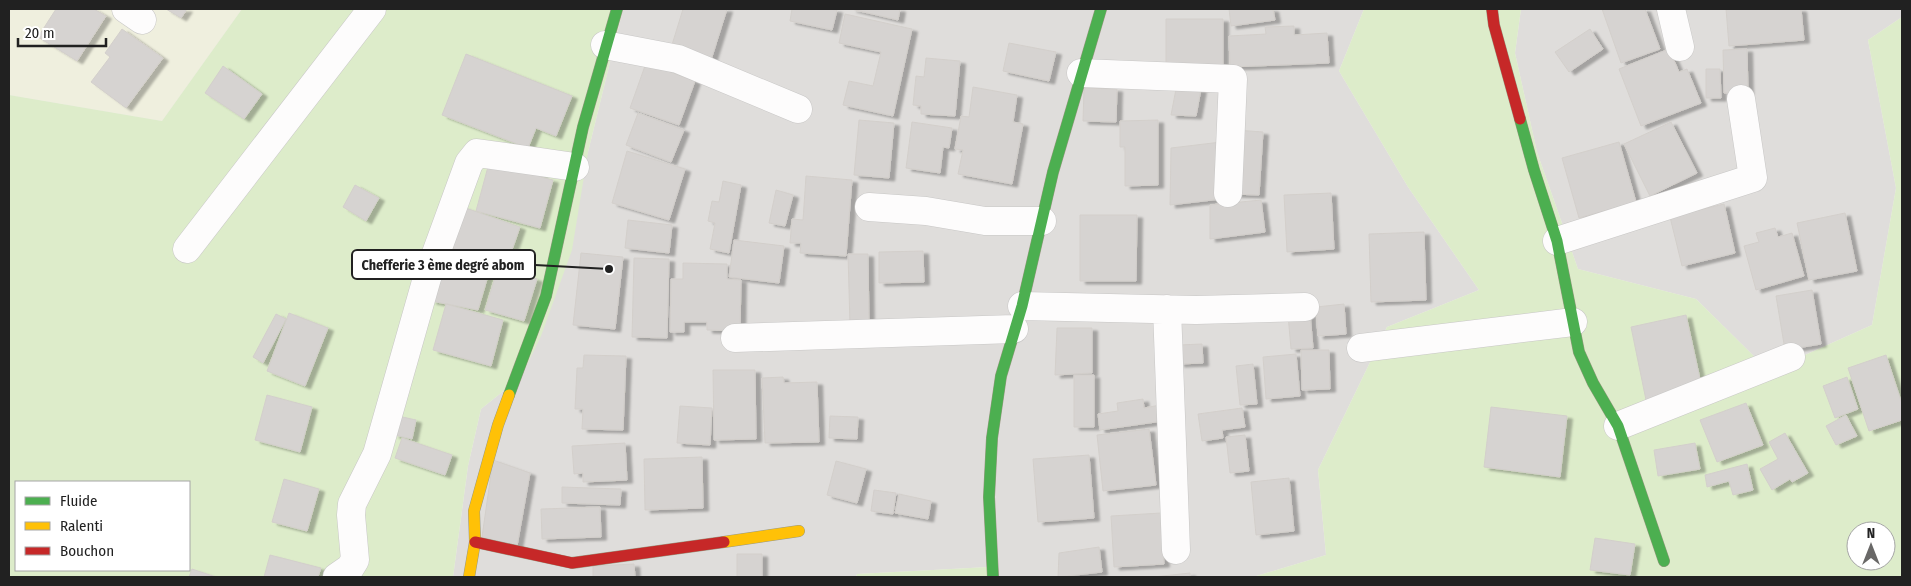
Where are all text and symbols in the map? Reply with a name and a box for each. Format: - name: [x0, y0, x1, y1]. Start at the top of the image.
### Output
- scale bar: [18, 15, 105, 47]
- text: 20 m: [25, 24, 55, 42]
- callout: Chefferie 3 ème degré abom: [352, 250, 535, 279]
- text: Chefferie 3 ème degré abom: [361, 257, 525, 274]
- legend: [15, 481, 190, 571]
- text: Fluide: [60, 492, 97, 510]
- text: Ralenti: [60, 517, 103, 535]
- north arrow: [1846, 521, 1896, 571]
- text: N: [1867, 525, 1875, 542]
- text: Bouchon: [60, 542, 114, 560]

